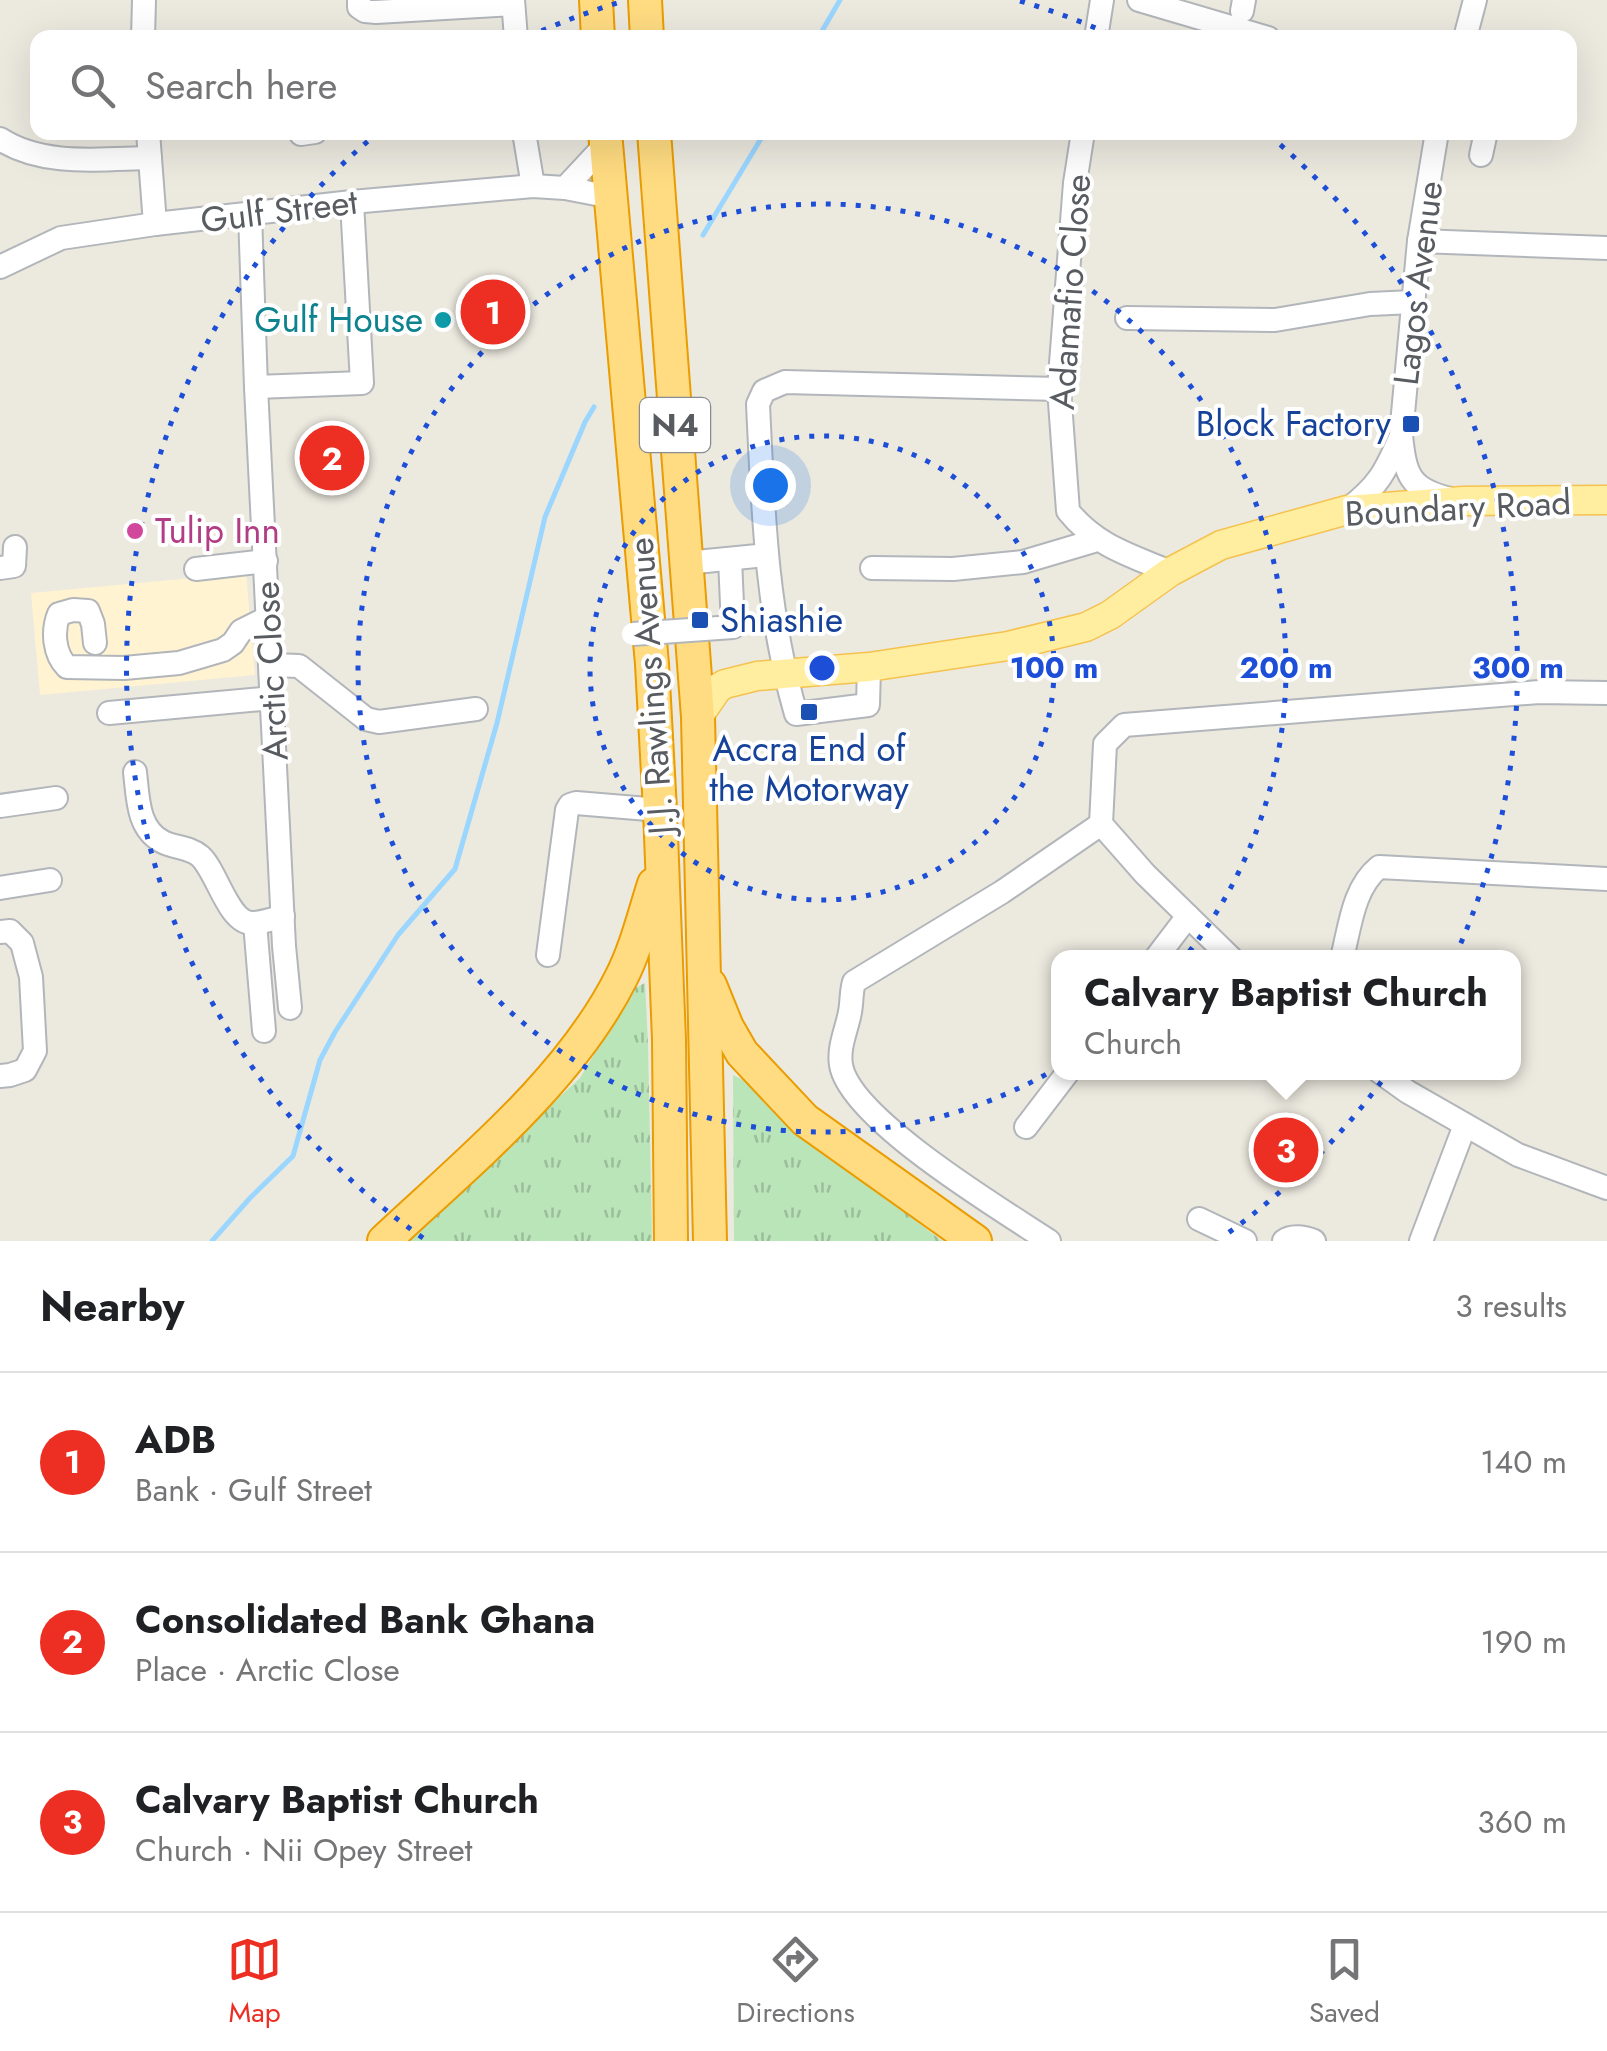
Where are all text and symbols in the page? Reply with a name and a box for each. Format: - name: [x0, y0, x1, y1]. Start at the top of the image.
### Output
- search box: [30, 30, 1577, 140]
- icon: search: [65, 58, 120, 113]
- text: Search here: [145, 58, 337, 113]
- street label: Adamafio Close: [1037, 173, 1103, 411]
- street label: Gulf Street: [198, 177, 361, 245]
- street label: Lagos Avenue: [1381, 178, 1455, 388]
- pin: 1: [460, 274, 526, 350]
- place label: Gulf House: [254, 295, 423, 345]
- marker: Gulf House: [432, 309, 454, 331]
- road number: N4: [640, 398, 710, 452]
- place label: Block Factory: [1196, 399, 1392, 449]
- marker: Block Factory: [1400, 413, 1422, 435]
- pin: 2: [300, 420, 364, 496]
- your location: [745, 460, 796, 511]
- street label: Boundary Road: [1344, 477, 1572, 539]
- place label: Tulip Inn: [155, 506, 280, 556]
- marker: Tulip Inn: [124, 520, 146, 542]
- street label: J.J. Rawlings Avenue: [616, 536, 687, 840]
- street label: Arctic Close: [241, 580, 301, 762]
- place label: Shiashie: [720, 595, 843, 645]
- marker: Shiashie: [689, 609, 711, 631]
- text: 100 m: [1010, 646, 1098, 689]
- text: 200 m: [1240, 646, 1333, 689]
- text: 300 m: [1472, 646, 1564, 689]
- centre of rings: [804, 650, 840, 686]
- marker: Accra End of the Motorway: [798, 701, 820, 723]
- place label: Accra End of the Motorway: [709, 724, 909, 814]
- popup: [1051, 950, 1521, 1080]
- text: Calvary Baptist Church: [1084, 965, 1488, 1020]
- text: Church: [1084, 1020, 1182, 1066]
- pin: 3: [1254, 1112, 1318, 1188]
- text: Nearby: [40, 1276, 184, 1337]
- text: 3 results: [1455, 1283, 1567, 1329]
- text: ADB: [135, 1412, 216, 1467]
- text: 1: [64, 1439, 81, 1485]
- text: 140 m: [1480, 1439, 1567, 1485]
- text: Bank · Gulf Street: [135, 1467, 372, 1513]
- text: Consolidated Bank Ghana: [135, 1592, 595, 1647]
- text: 2: [62, 1619, 83, 1665]
- text: 190 m: [1480, 1619, 1567, 1665]
- text: Place · Arctic Close: [135, 1647, 400, 1693]
- text: Calvary Baptist Church: [135, 1772, 539, 1827]
- text: 3: [63, 1799, 82, 1845]
- text: 360 m: [1477, 1799, 1567, 1845]
- text: Church · Nii Opey Street: [135, 1827, 473, 1873]
- tab: Map: [227, 1932, 282, 2033]
- tab: Directions: [736, 1932, 855, 2033]
- tab: Saved: [1309, 1932, 1380, 2033]

